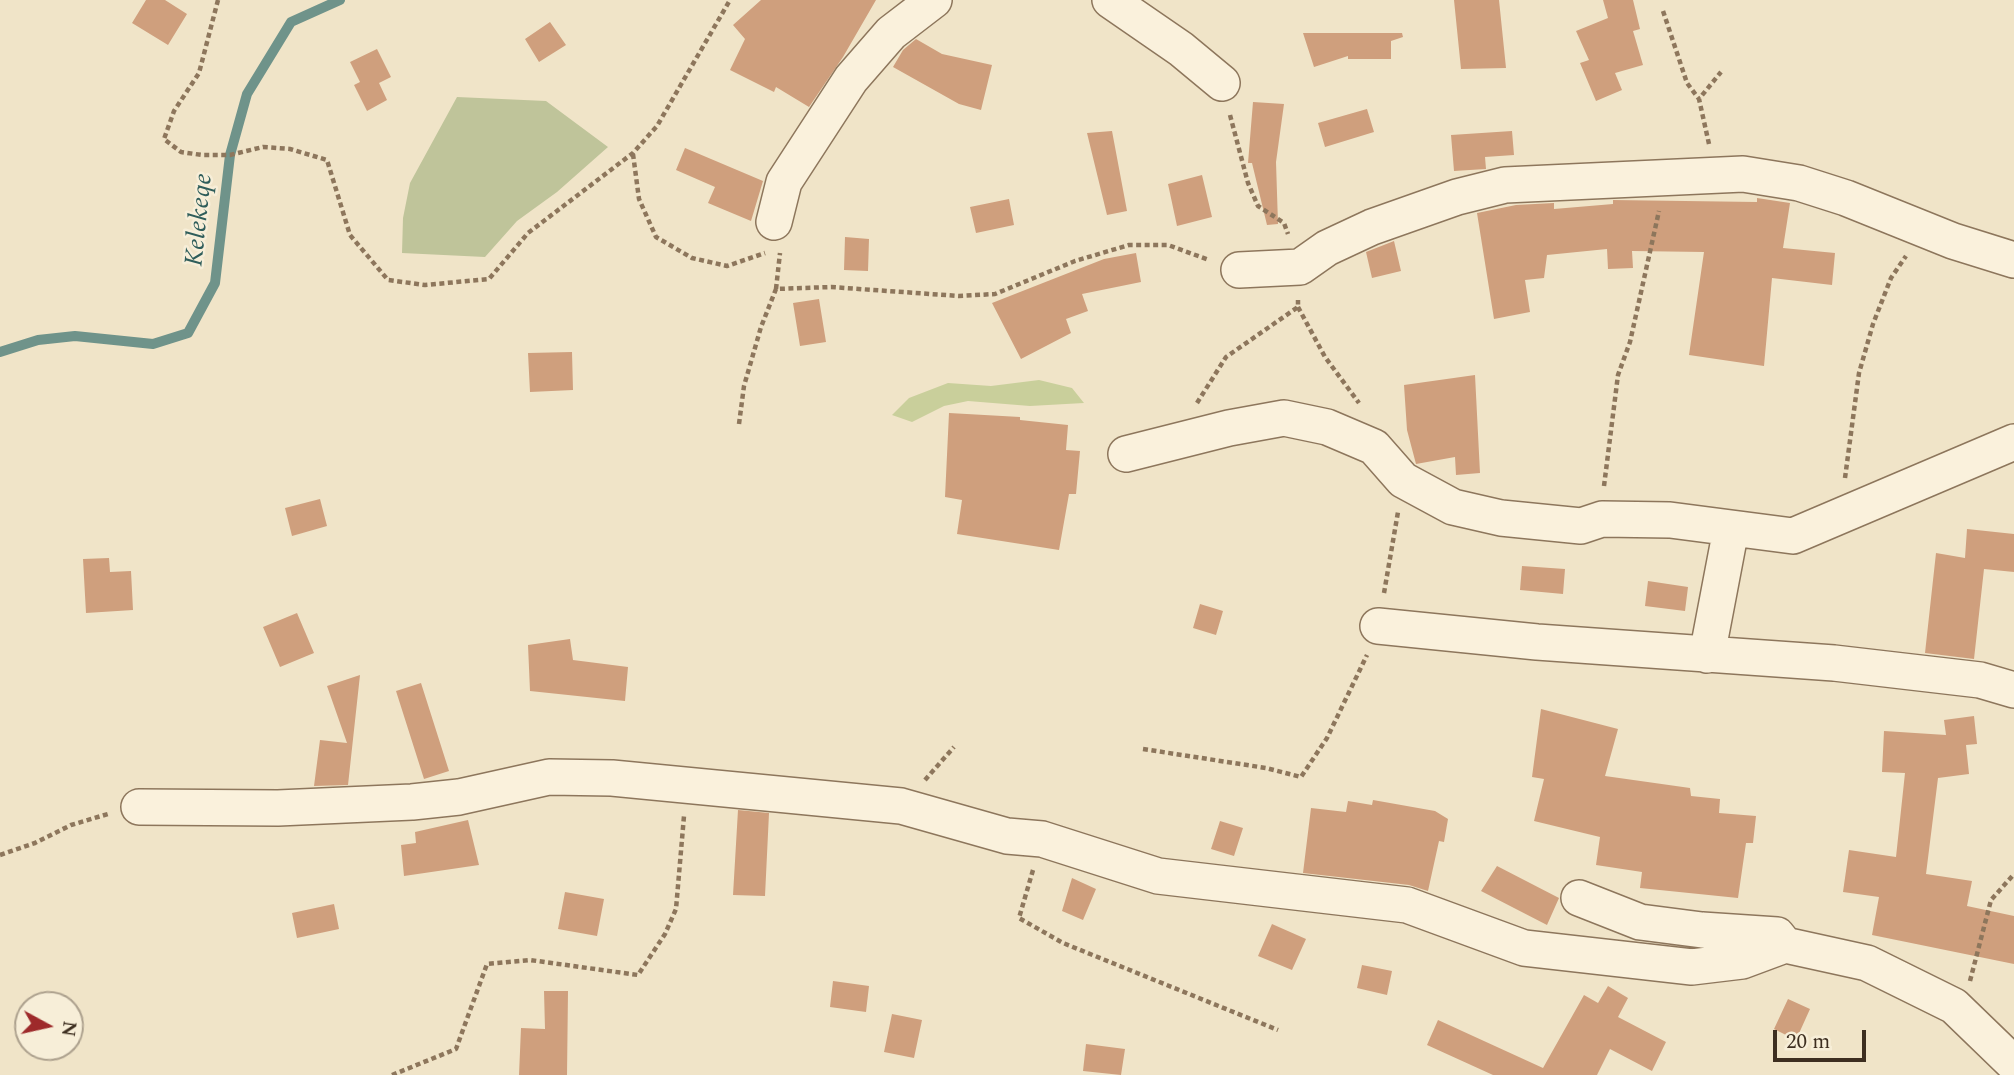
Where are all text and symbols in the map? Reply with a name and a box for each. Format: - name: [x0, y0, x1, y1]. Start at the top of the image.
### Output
- water label: Kelekeqe: [181, 172, 221, 268]
- north arrow: [14, 991, 84, 1061]
- scale bar: [1776, 1016, 1869, 1060]
- text: N: [53, 1019, 84, 1038]
- text: 20 m: [1786, 1026, 1830, 1058]

